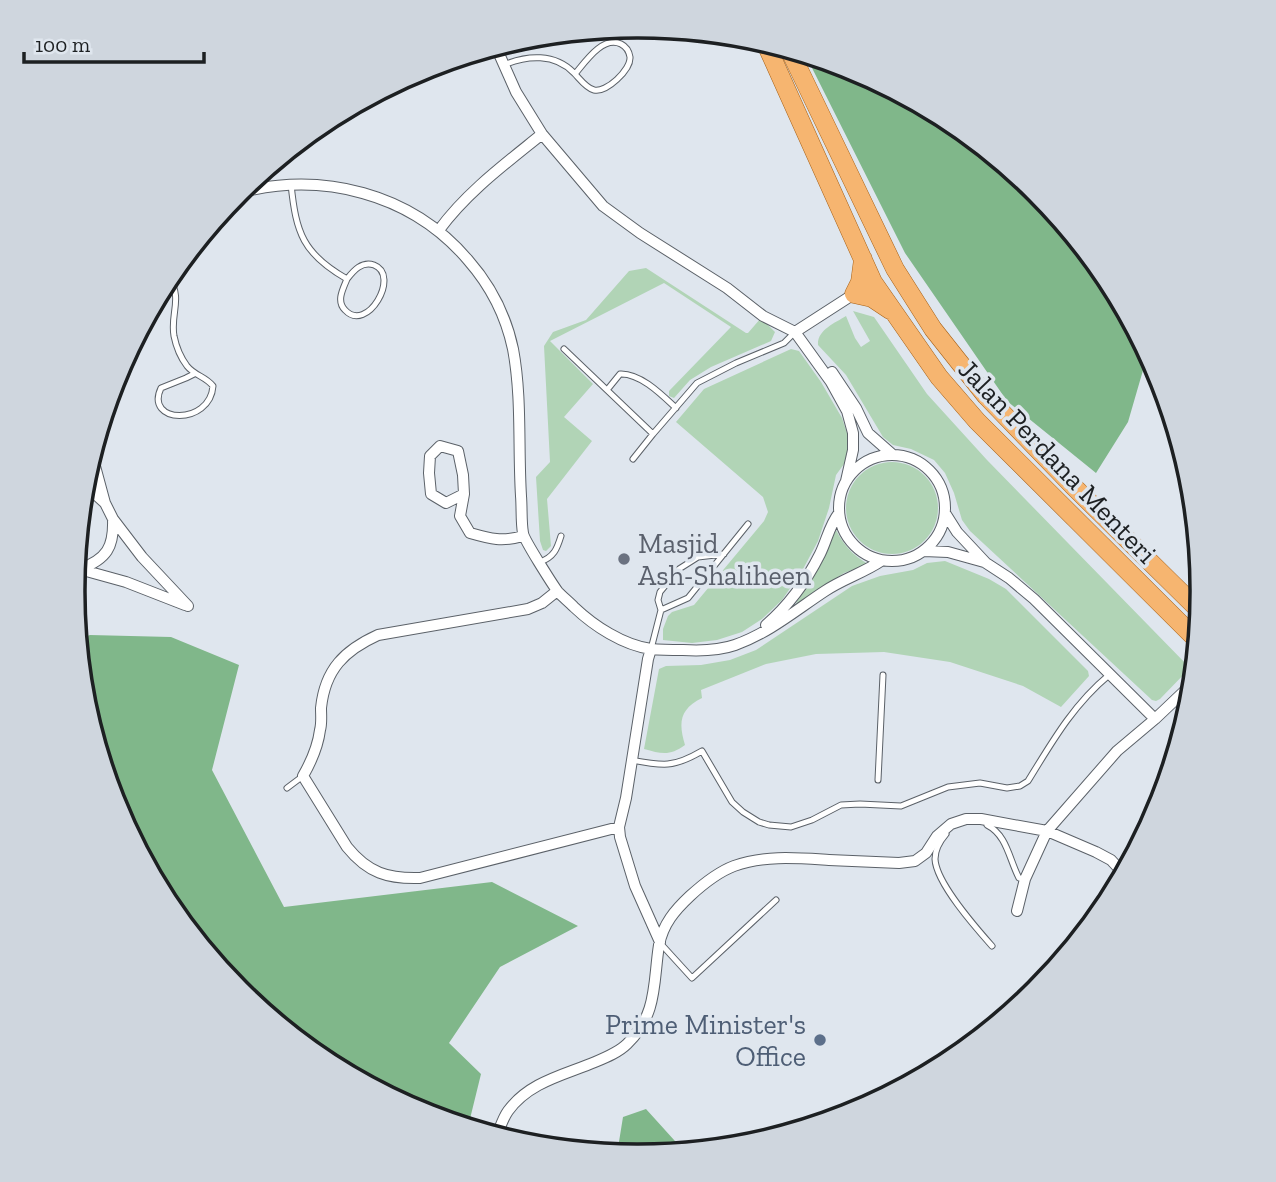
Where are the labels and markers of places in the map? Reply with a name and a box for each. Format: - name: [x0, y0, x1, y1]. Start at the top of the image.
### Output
- place label: Masjid Ash-Shaliheen: [638, 527, 811, 592]
- marker: Masjid Ash-Shaliheen: [616, 551, 632, 567]
- place label: Prime Minister's Office: [605, 1008, 806, 1073]
- marker: Prime Minister's Office: [812, 1032, 828, 1048]

